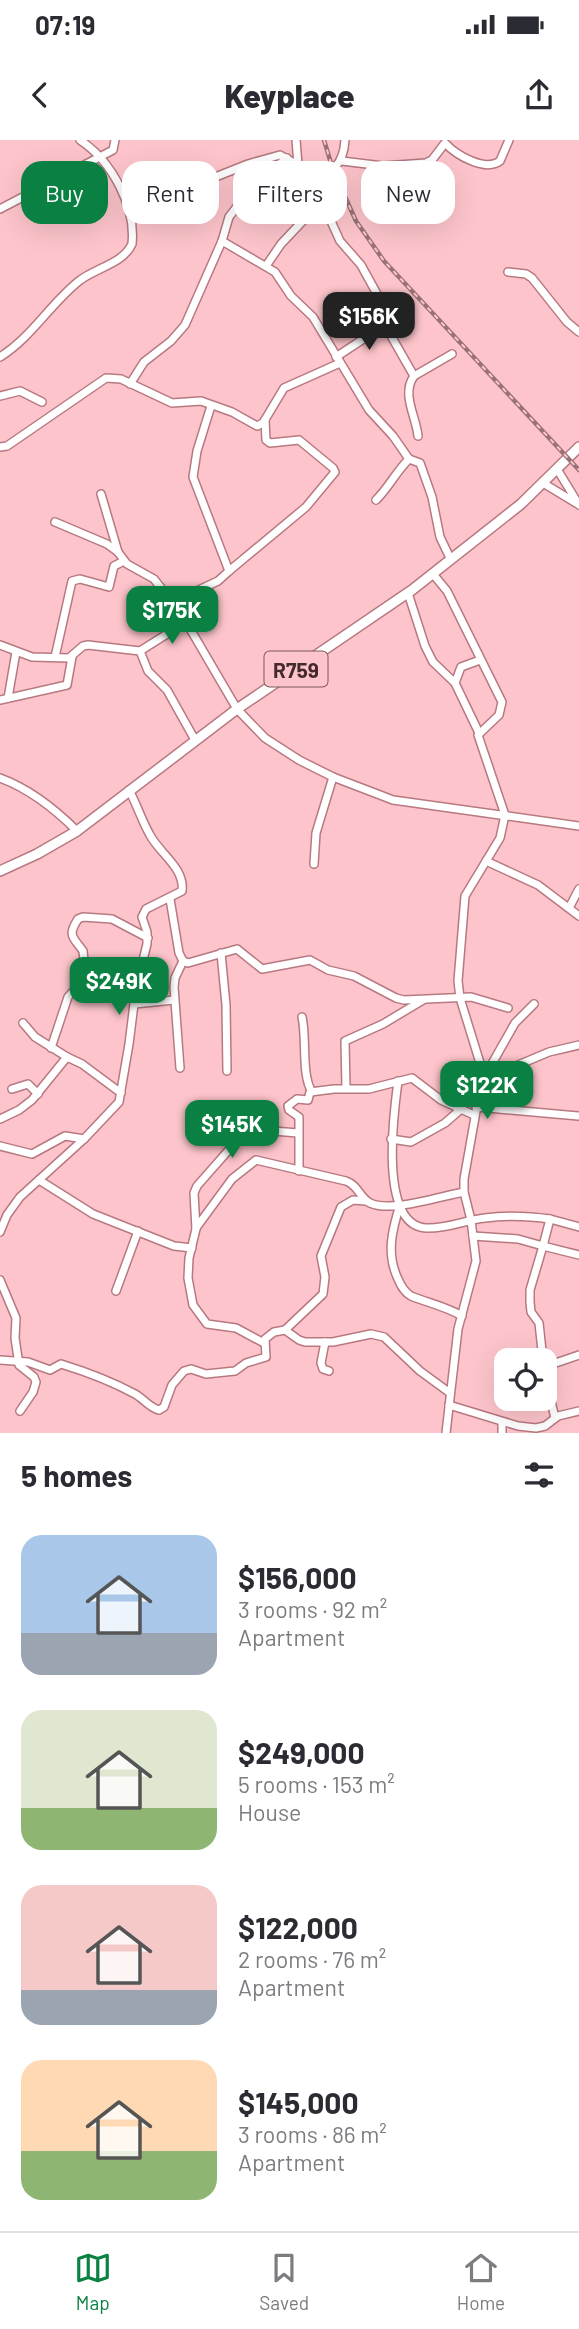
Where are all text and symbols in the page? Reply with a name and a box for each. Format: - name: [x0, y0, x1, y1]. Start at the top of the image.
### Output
- text: 07:19: [35, 9, 95, 40]
- icon: back: [21, 76, 59, 114]
- text: Keyplace: [224, 76, 355, 114]
- icon: share: [520, 76, 558, 114]
- chip: Buy: [21, 161, 108, 224]
- chip: Rent: [122, 161, 219, 224]
- chip: Filters: [233, 161, 347, 224]
- chip: New: [361, 161, 455, 224]
- pin: $156K: [320, 292, 418, 352]
- text: $156K: [339, 301, 399, 329]
- pin: $175K: [123, 587, 221, 646]
- text: $175K: [142, 595, 202, 623]
- road number: R759: [264, 652, 328, 686]
- pin: $249K: [70, 958, 168, 1017]
- text: $249K: [86, 966, 152, 994]
- pin: $122K: [438, 1062, 536, 1121]
- text: $122K: [456, 1070, 518, 1098]
- pin: $145K: [183, 1100, 281, 1160]
- text: $145K: [201, 1109, 263, 1137]
- map controls: [494, 1348, 557, 1411]
- button: locate: [494, 1348, 557, 1411]
- icon: filters: [520, 1456, 558, 1494]
- text: 5 homes: [21, 1457, 132, 1493]
- text: $156,000: [238, 1559, 357, 1595]
- icon: home: [77, 1563, 161, 1647]
- text: 3 rooms · 92 m²: [238, 1595, 387, 1623]
- text: Apartment: [238, 1623, 345, 1651]
- text: $249,000: [238, 1734, 365, 1770]
- icon: home: [77, 1738, 161, 1822]
- text: 5 rooms · 153 m²: [238, 1770, 395, 1798]
- text: House: [238, 1798, 301, 1826]
- text: $122,000: [238, 1909, 358, 1945]
- icon: home: [77, 1913, 161, 1997]
- text: 2 rooms · 76 m²: [238, 1945, 386, 1973]
- text: Apartment: [238, 1973, 345, 2001]
- text: $145,000: [238, 2084, 359, 2120]
- icon: home: [77, 2088, 161, 2172]
- text: 3 rooms · 86 m²: [238, 2120, 387, 2148]
- text: Apartment: [238, 2148, 345, 2176]
- tab: Map: [74, 2249, 112, 2314]
- tab: Saved: [259, 2249, 309, 2314]
- tab: Home: [457, 2249, 505, 2314]

